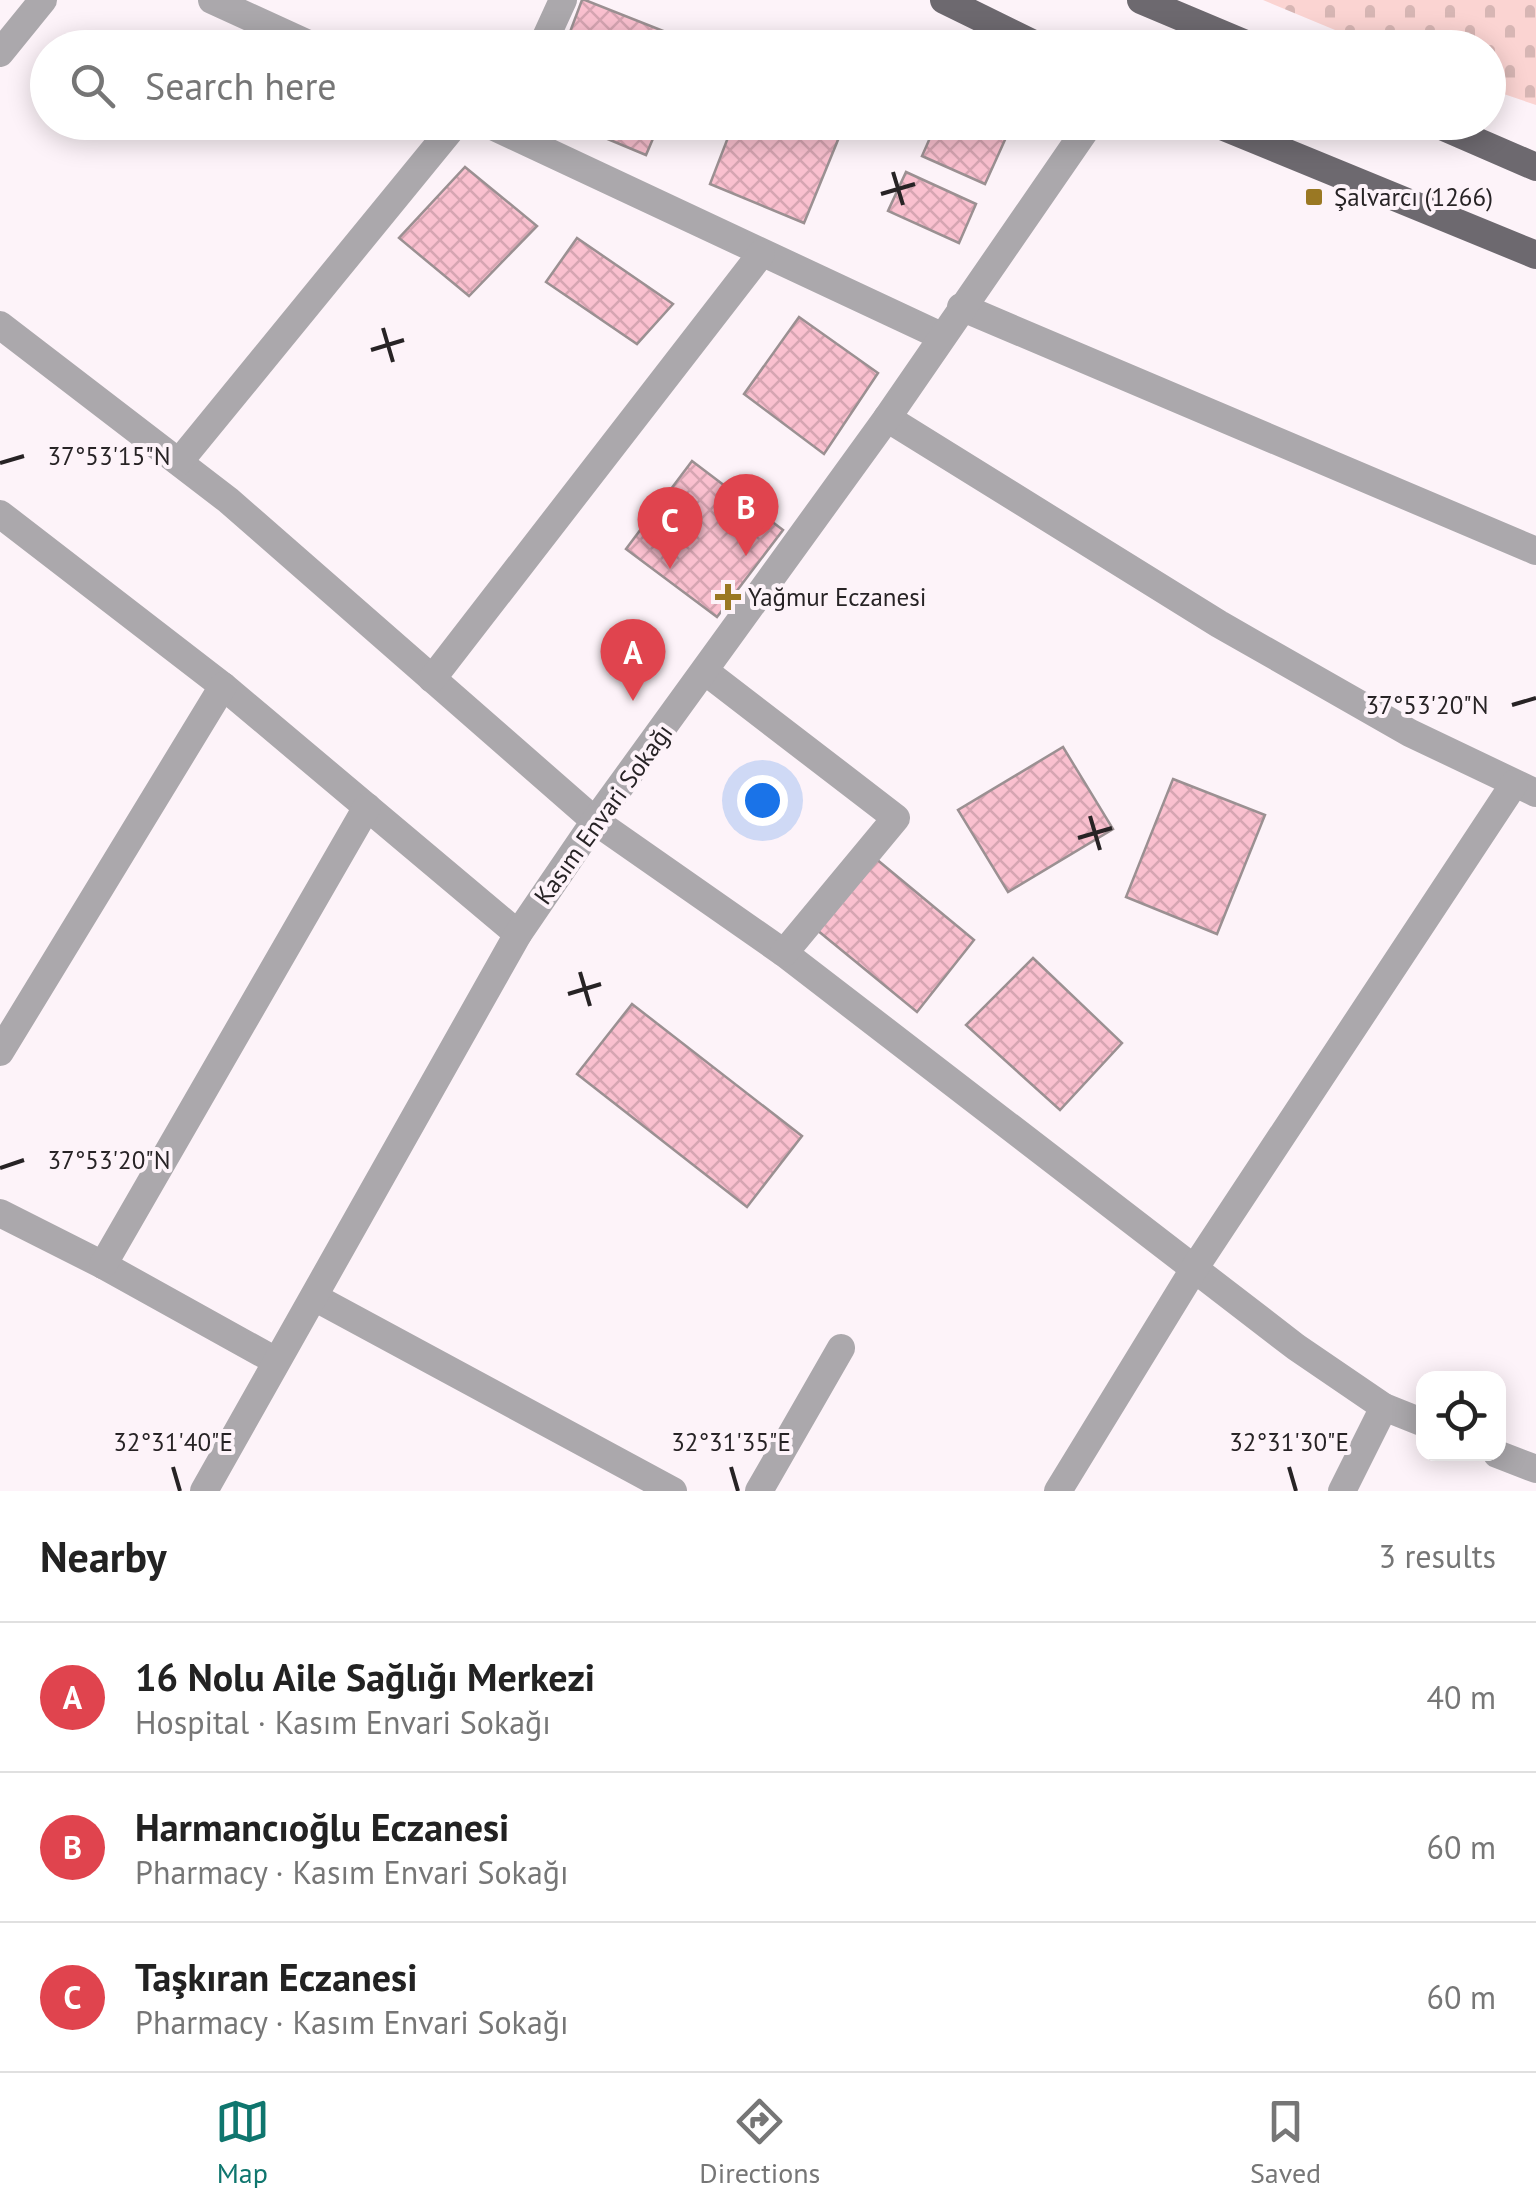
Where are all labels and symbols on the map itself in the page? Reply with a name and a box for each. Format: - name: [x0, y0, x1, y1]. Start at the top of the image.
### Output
- place label: Şalvarcı (1266): [1334, 181, 1493, 213]
- marker: Şalvarcı (1266): [1303, 186, 1325, 208]
- text: 37°53'15"N: [47, 440, 171, 472]
- pin: B: [714, 474, 778, 556]
- pin: C: [638, 486, 702, 569]
- place label: Yağmur Eczanesi: [748, 581, 926, 613]
- marker: Yağmur Eczanesi: [717, 586, 739, 608]
- pin: A: [600, 618, 666, 701]
- text: 37°53'20"N: [1365, 689, 1489, 721]
- street label: Kasım Envari Sokağı: [527, 717, 679, 911]
- your location: [737, 775, 788, 826]
- text: 37°53'20"N: [47, 1144, 171, 1176]
- text: 32°31'40"E: [113, 1426, 233, 1458]
- text: 32°31'35"E: [671, 1426, 791, 1458]
- text: 32°31'30"E: [1229, 1426, 1349, 1458]

